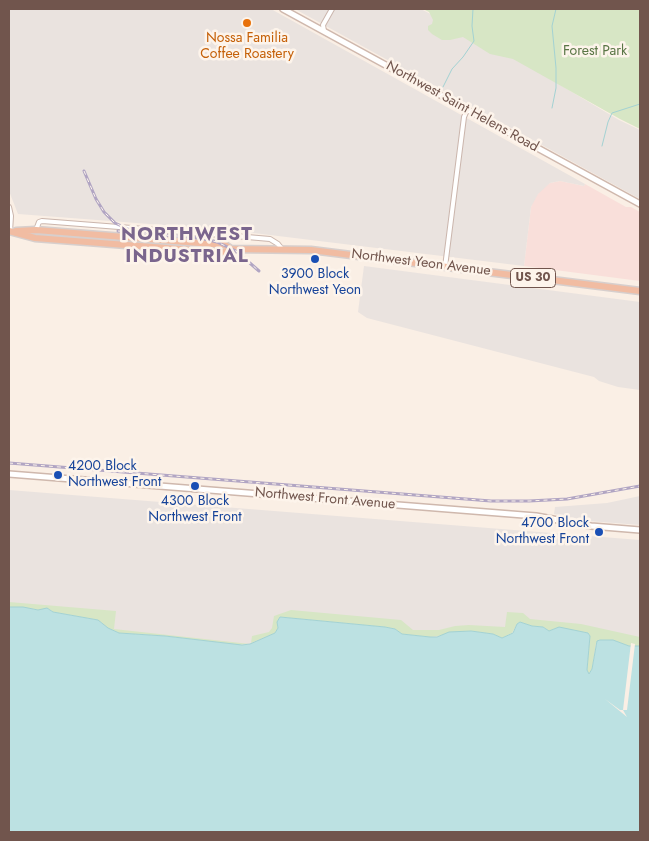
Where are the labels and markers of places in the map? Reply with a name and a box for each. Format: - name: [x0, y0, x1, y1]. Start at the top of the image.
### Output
- marker: Nossa Familia Coffee Roastery: [241, 17, 253, 29]
- place label: Nossa Familia Coffee Roastery: [200, 31, 294, 64]
- marker: 3900 Block Northwest Yeon: [309, 253, 321, 265]
- place label: 3900 Block Northwest Yeon: [269, 267, 361, 300]
- place label: 4200 Block Northwest Front: [68, 459, 161, 492]
- marker: 4200 Block Northwest Front: [52, 469, 64, 481]
- marker: 4300 Block Northwest Front: [189, 480, 201, 492]
- place label: 4300 Block Northwest Front: [148, 494, 242, 526]
- place label: 4700 Block Northwest Front: [496, 516, 589, 548]
- marker: 4700 Block Northwest Front: [593, 526, 605, 538]

